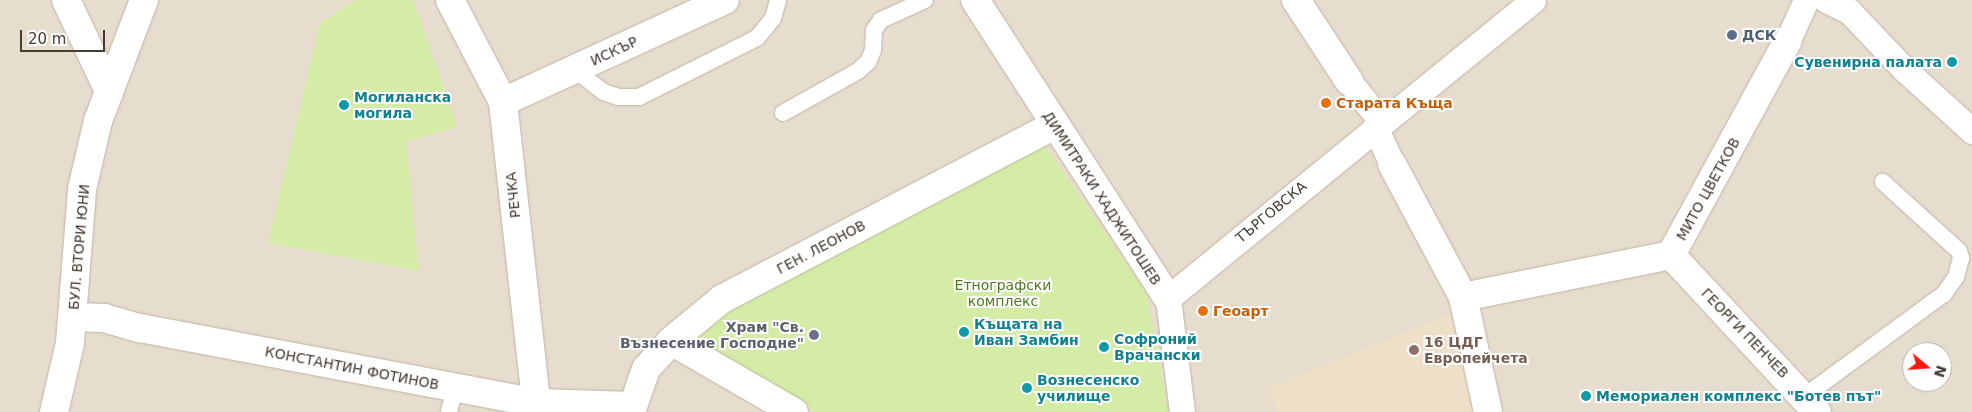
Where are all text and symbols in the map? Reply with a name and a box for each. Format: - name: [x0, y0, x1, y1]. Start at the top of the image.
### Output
- scale bar: [22, 20, 108, 52]
- place label: ДСК: [1742, 27, 1776, 43]
- marker: ДСК: [1726, 29, 1738, 41]
- text: 20 m: [28, 30, 66, 48]
- street label: ИСКЪР: [588, 33, 640, 69]
- place label: Сувенирна палата: [1794, 54, 1942, 70]
- marker: Сувенирна палата: [1946, 56, 1958, 68]
- place label: Могиланска могила: [354, 89, 451, 121]
- place label: Старата Къща: [1336, 95, 1453, 111]
- marker: Старата Къща: [1320, 97, 1332, 109]
- marker: Могиланска могила: [338, 99, 350, 111]
- street label: ДИМИТРАКИ ХАДЖИТОШЕВ: [1039, 108, 1165, 288]
- street label: МИТО ЦВЕТКОВ: [1673, 135, 1743, 243]
- street label: РЕЧКА: [502, 171, 524, 219]
- street label: ТЪРГОВСКА: [1232, 178, 1310, 246]
- street label: БУЛ. ВТОРИ ЮНИ: [65, 183, 93, 311]
- street label: ГЕН. ЛЕОНОВ: [774, 216, 868, 278]
- park label: Етнографски комплекс: [955, 277, 1051, 310]
- street label: ГЕОРГИ ПЕНЧЕВ: [1698, 285, 1792, 381]
- place label: Геоарт: [1213, 303, 1269, 319]
- marker: Геоарт: [1197, 305, 1209, 317]
- place label: Къщата на Иван Замбин: [974, 316, 1079, 348]
- place label: Храм "Св. Възнесение Господне": [620, 319, 804, 352]
- marker: Къщата на Иван Замбин: [958, 326, 970, 338]
- marker: Храм "Св. Възнесение Господне": [808, 329, 820, 341]
- place label: Софроний Врачански: [1114, 331, 1200, 364]
- place label: 16 ЦДГ Европейчета: [1424, 334, 1528, 367]
- marker: Софроний Врачански: [1098, 341, 1110, 353]
- north arrow: [1902, 342, 1952, 392]
- street label: КОНСТАНТИН ФОТИНОВ: [263, 343, 441, 393]
- marker: 16 ЦДГ Европейчета: [1408, 344, 1420, 356]
- text: N: [1931, 363, 1950, 379]
- place label: Вознесенско училище: [1037, 372, 1139, 404]
- marker: Вознесенско училище: [1021, 382, 1033, 394]
- place label: Мемориален комплекс "Ботев път": [1596, 388, 1881, 404]
- marker: Мемориален комплекс "Ботев път": [1580, 390, 1592, 402]

